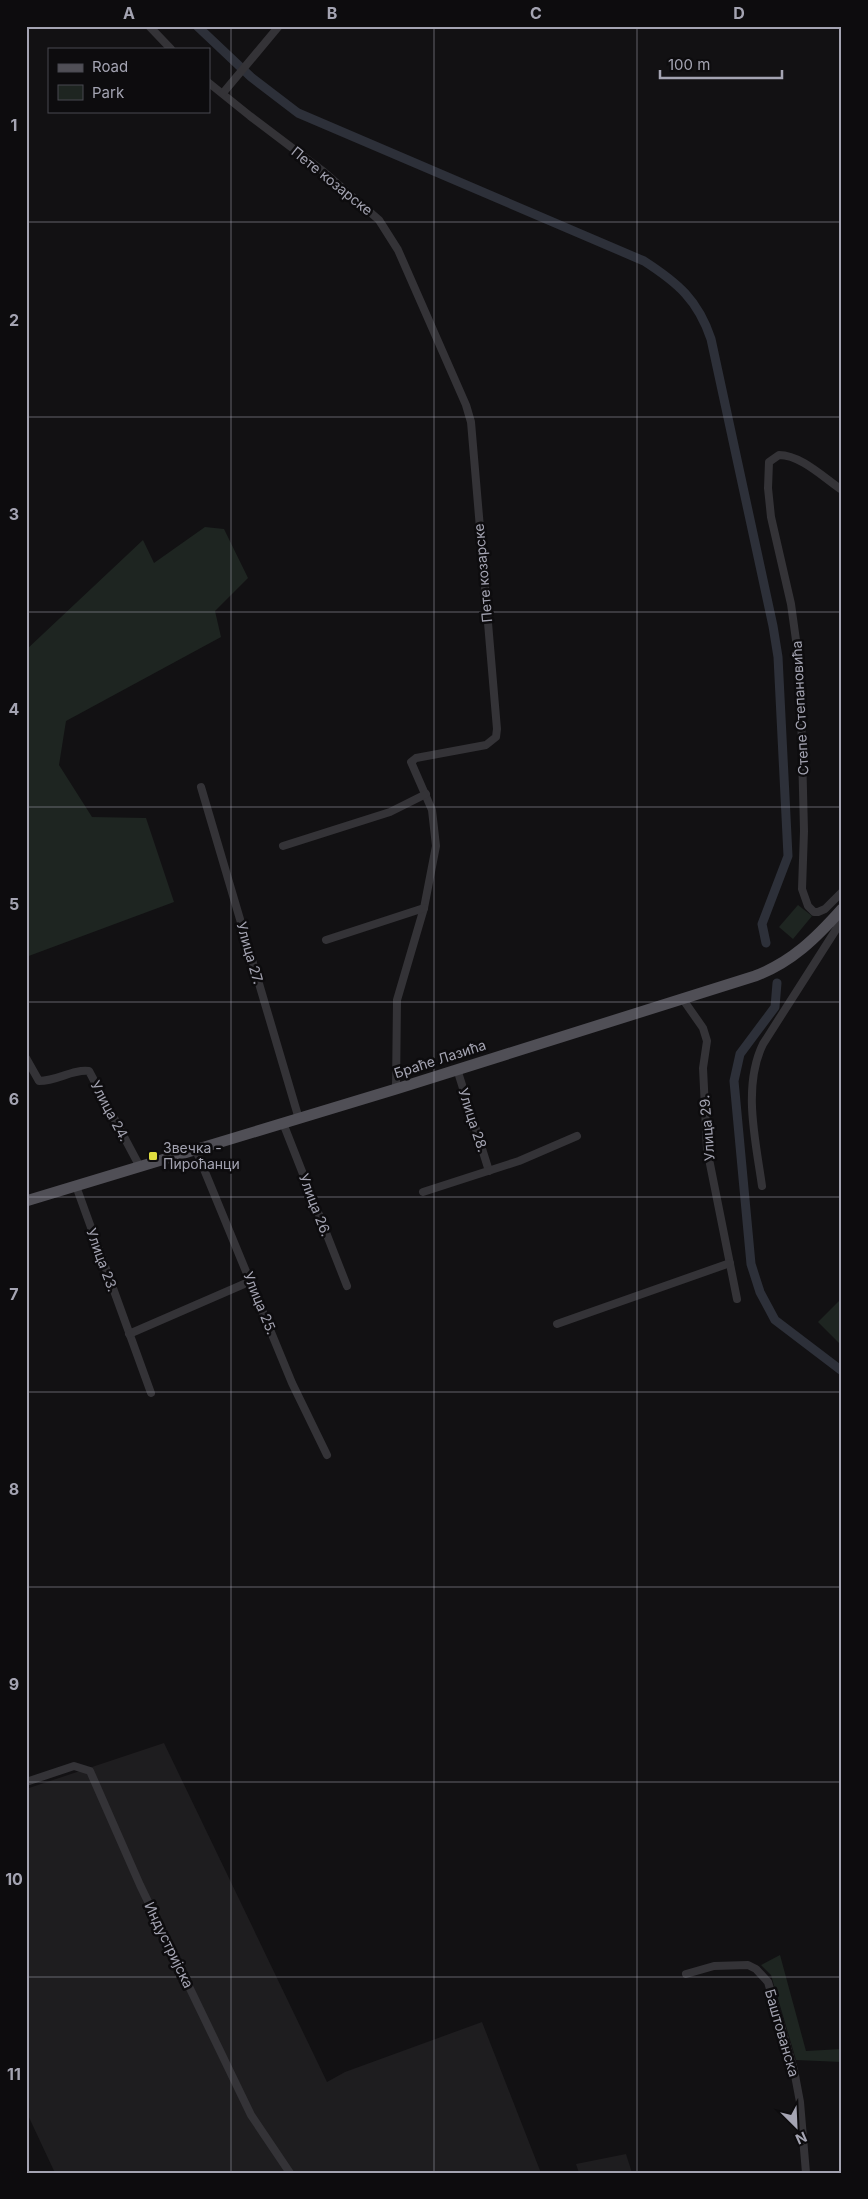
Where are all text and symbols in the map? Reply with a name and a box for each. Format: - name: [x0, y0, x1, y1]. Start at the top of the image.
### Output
- text: A: [123, 3, 135, 23]
- text: B: [327, 3, 337, 23]
- text: C: [530, 3, 542, 23]
- text: D: [733, 3, 745, 23]
- legend: [48, 48, 210, 112]
- scale bar: [660, 48, 783, 80]
- text: 100 m: [668, 55, 710, 74]
- text: Road: [92, 57, 128, 76]
- text: Park: [92, 83, 125, 102]
- text: 1: [11, 115, 17, 135]
- street label: Пете козарске: [288, 143, 376, 219]
- text: 2: [9, 310, 19, 330]
- text: 3: [9, 504, 19, 524]
- street label: Пете козарске: [470, 523, 495, 623]
- street label: Степе Степановића: [787, 640, 812, 776]
- text: 4: [9, 699, 20, 719]
- text: 5: [9, 894, 19, 914]
- street label: Улица 27.: [233, 920, 267, 986]
- street label: Браће Лазића: [392, 1036, 488, 1081]
- street label: Улица 24.: [87, 1078, 133, 1144]
- street label: Улица 28.: [455, 1086, 492, 1154]
- text: 6: [9, 1089, 19, 1109]
- street label: Улица 29.: [695, 1094, 718, 1162]
- place label: Звечка - Пироћанци: [163, 1139, 240, 1172]
- marker: Звечка - Пироћанци: [147, 1150, 159, 1162]
- street label: Улица 26.: [296, 1171, 335, 1239]
- street label: Улица 23.: [83, 1226, 122, 1294]
- street label: Улица 25.: [240, 1269, 281, 1337]
- text: 7: [9, 1284, 19, 1304]
- text: 8: [9, 1479, 19, 1499]
- text: 9: [9, 1674, 19, 1694]
- text: 10: [5, 1869, 23, 1889]
- street label: Индустријска: [141, 1899, 198, 1991]
- street label: Баштованска: [762, 1987, 803, 2079]
- text: 11: [7, 2064, 21, 2084]
- north arrow: [770, 2102, 820, 2152]
- text: N: [793, 2128, 810, 2148]

